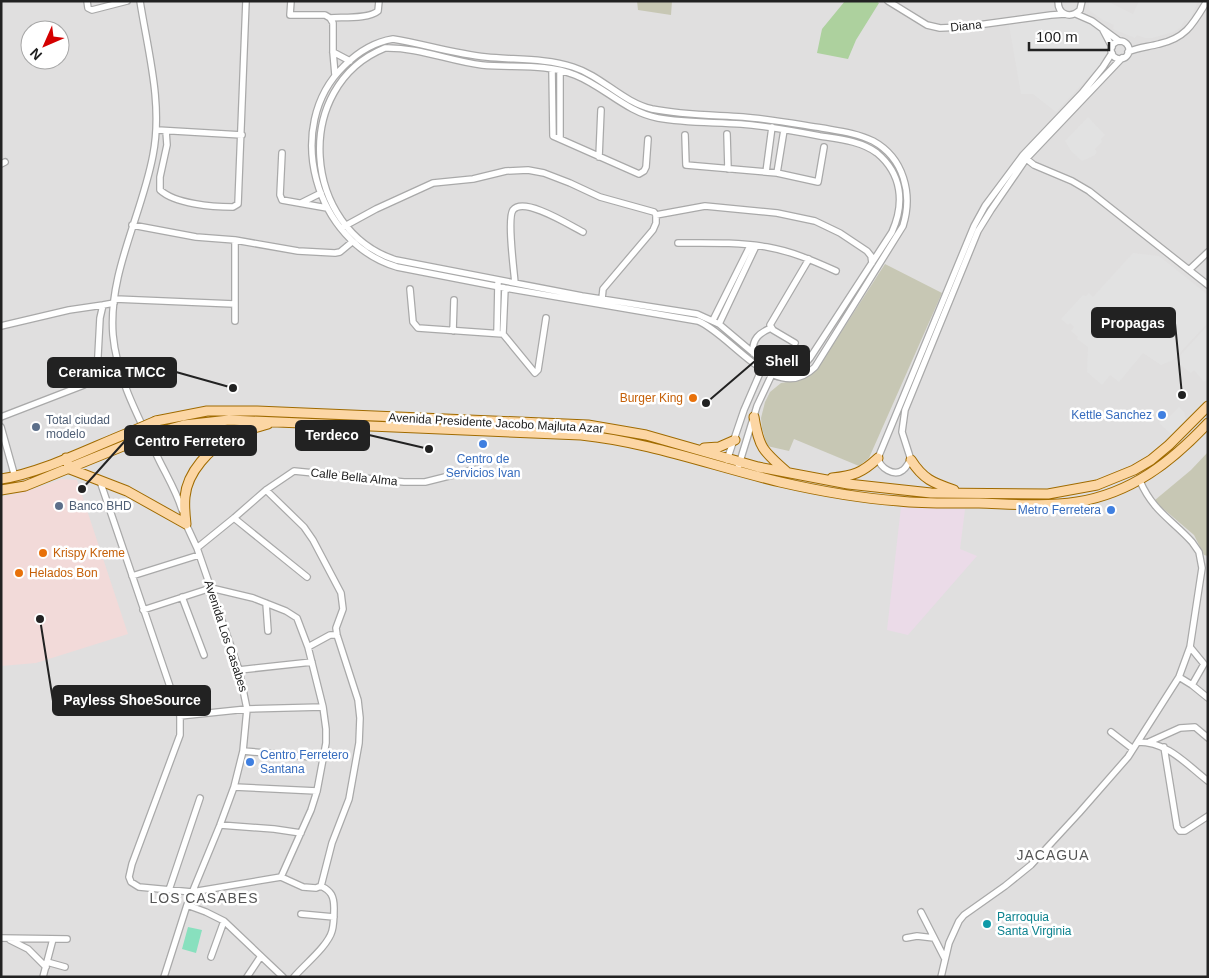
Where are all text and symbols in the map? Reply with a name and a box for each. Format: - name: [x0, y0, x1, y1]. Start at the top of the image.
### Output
- street label: Diana: [950, 17, 983, 35]
- north arrow: [20, 20, 70, 70]
- scale bar: [1029, 20, 1109, 52]
- text: 100 m: [1036, 28, 1078, 45]
- text: N: [27, 45, 45, 63]
- callout: Propagas: [1092, 308, 1175, 337]
- text: Propagas: [1101, 315, 1165, 331]
- callout: Shell: [755, 346, 809, 375]
- text: Shell: [765, 353, 799, 369]
- callout: Ceramica TMCC: [48, 358, 176, 387]
- text: Ceramica TMCC: [58, 364, 166, 380]
- place label: Burger King: [620, 391, 683, 405]
- marker: Burger King: [687, 392, 699, 404]
- place label: Kettle Sanchez: [1071, 408, 1152, 422]
- marker: Kettle Sanchez: [1156, 409, 1168, 421]
- street label: Avenida Presidente Jacobo Majluta Azar: [388, 410, 604, 436]
- place label: Total ciudad modelo: [46, 413, 110, 441]
- marker: Total ciudad modelo: [30, 421, 42, 433]
- callout: Terdeco: [296, 421, 369, 450]
- callout: Centro Ferretero: [125, 426, 256, 455]
- text: Terdeco: [305, 427, 359, 443]
- text: Centro Ferretero: [135, 433, 245, 449]
- marker: Centro de Servicios Ivan: [477, 438, 489, 450]
- place label: Centro de Servicios Ivan: [446, 452, 520, 480]
- street label: Calle Bella Alma: [310, 465, 399, 489]
- place label: Banco BHD: [69, 499, 132, 513]
- marker: Banco BHD: [53, 500, 65, 512]
- place label: Metro Ferretera: [1018, 503, 1101, 517]
- marker: Metro Ferretera: [1105, 504, 1117, 516]
- place label: Krispy Kreme: [53, 546, 125, 560]
- marker: Krispy Kreme: [37, 547, 49, 559]
- place label: Helados Bon: [29, 566, 98, 580]
- marker: Helados Bon: [13, 567, 25, 579]
- street label: Avenida Los Casabes: [201, 578, 251, 694]
- callout: Payless ShoeSource: [53, 686, 210, 715]
- text: Payless ShoeSource: [63, 692, 201, 708]
- place label: Centro Ferretero Santana: [260, 748, 349, 776]
- marker: Centro Ferretero Santana: [244, 756, 256, 768]
- district label: JACAGUA: [1016, 847, 1090, 863]
- district label: LOS CASABES: [149, 890, 259, 906]
- place label: Parroquia Santa Virginia: [997, 910, 1072, 938]
- marker: Parroquia Santa Virginia: [981, 918, 993, 930]

